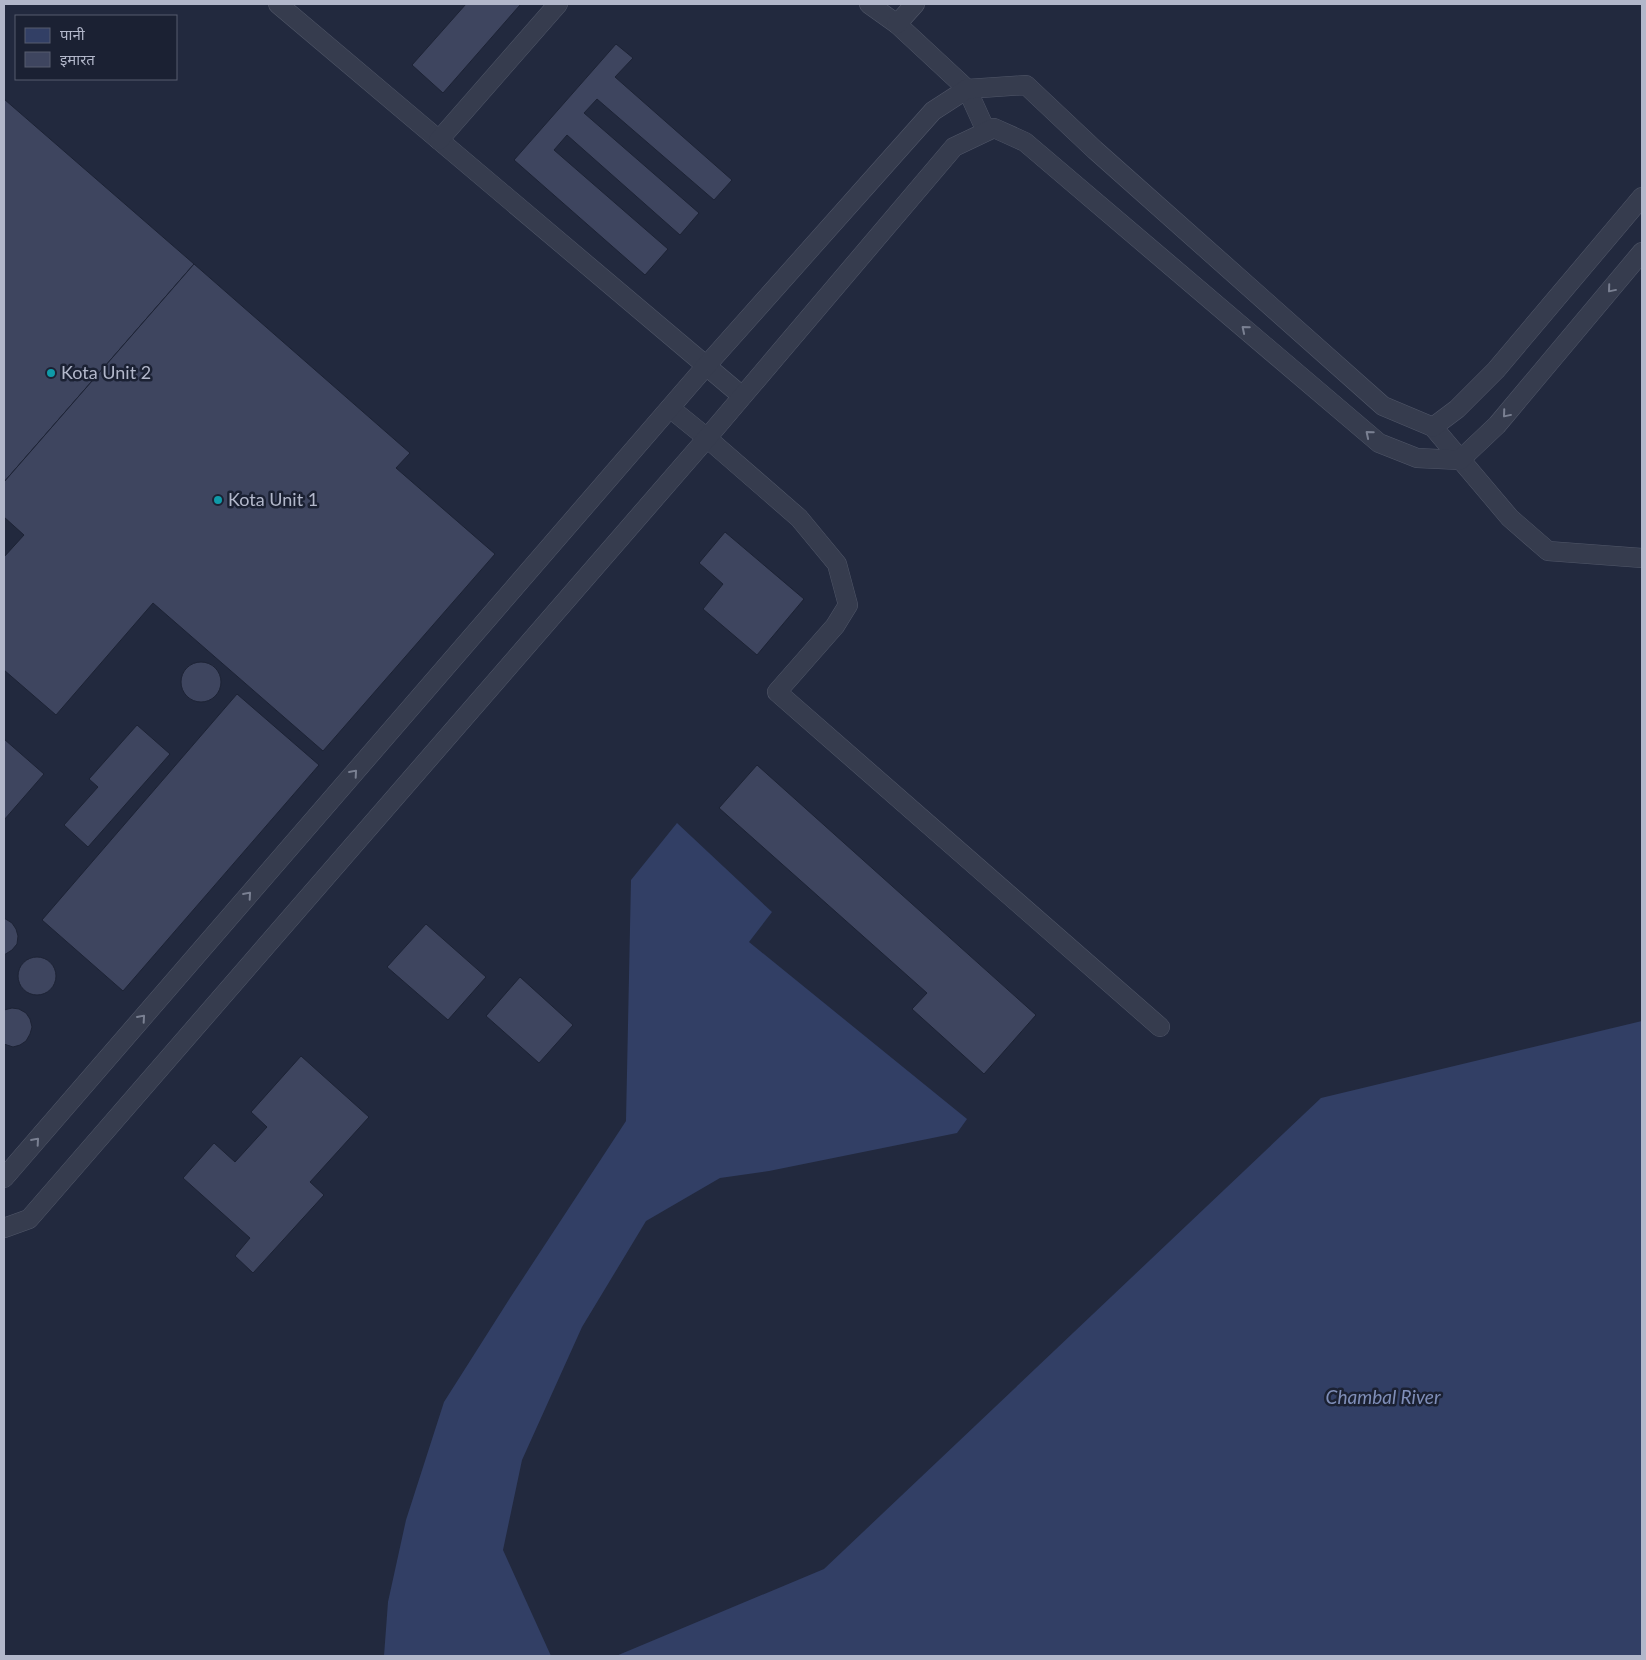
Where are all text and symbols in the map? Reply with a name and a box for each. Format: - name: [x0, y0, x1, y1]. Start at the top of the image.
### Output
- legend: [15, 15, 178, 80]
- text: पानी: [60, 25, 86, 43]
- text: इमारत: [60, 50, 95, 68]
- one-way arrow: [1608, 284, 1617, 293]
- one-way arrow: [1242, 326, 1251, 335]
- place label: Kota Unit 2: [61, 361, 151, 383]
- marker: Kota Unit 2: [45, 367, 57, 379]
- one-way arrow: [1504, 408, 1512, 417]
- one-way arrow: [1366, 431, 1375, 440]
- place label: Kota Unit 1: [228, 488, 318, 510]
- marker: Kota Unit 1: [212, 494, 224, 506]
- one-way arrow: [349, 769, 358, 778]
- one-way arrow: [242, 892, 251, 901]
- one-way arrow: [136, 1015, 145, 1024]
- one-way arrow: [30, 1138, 39, 1147]
- water label: Chambal River: [1326, 1385, 1441, 1408]

